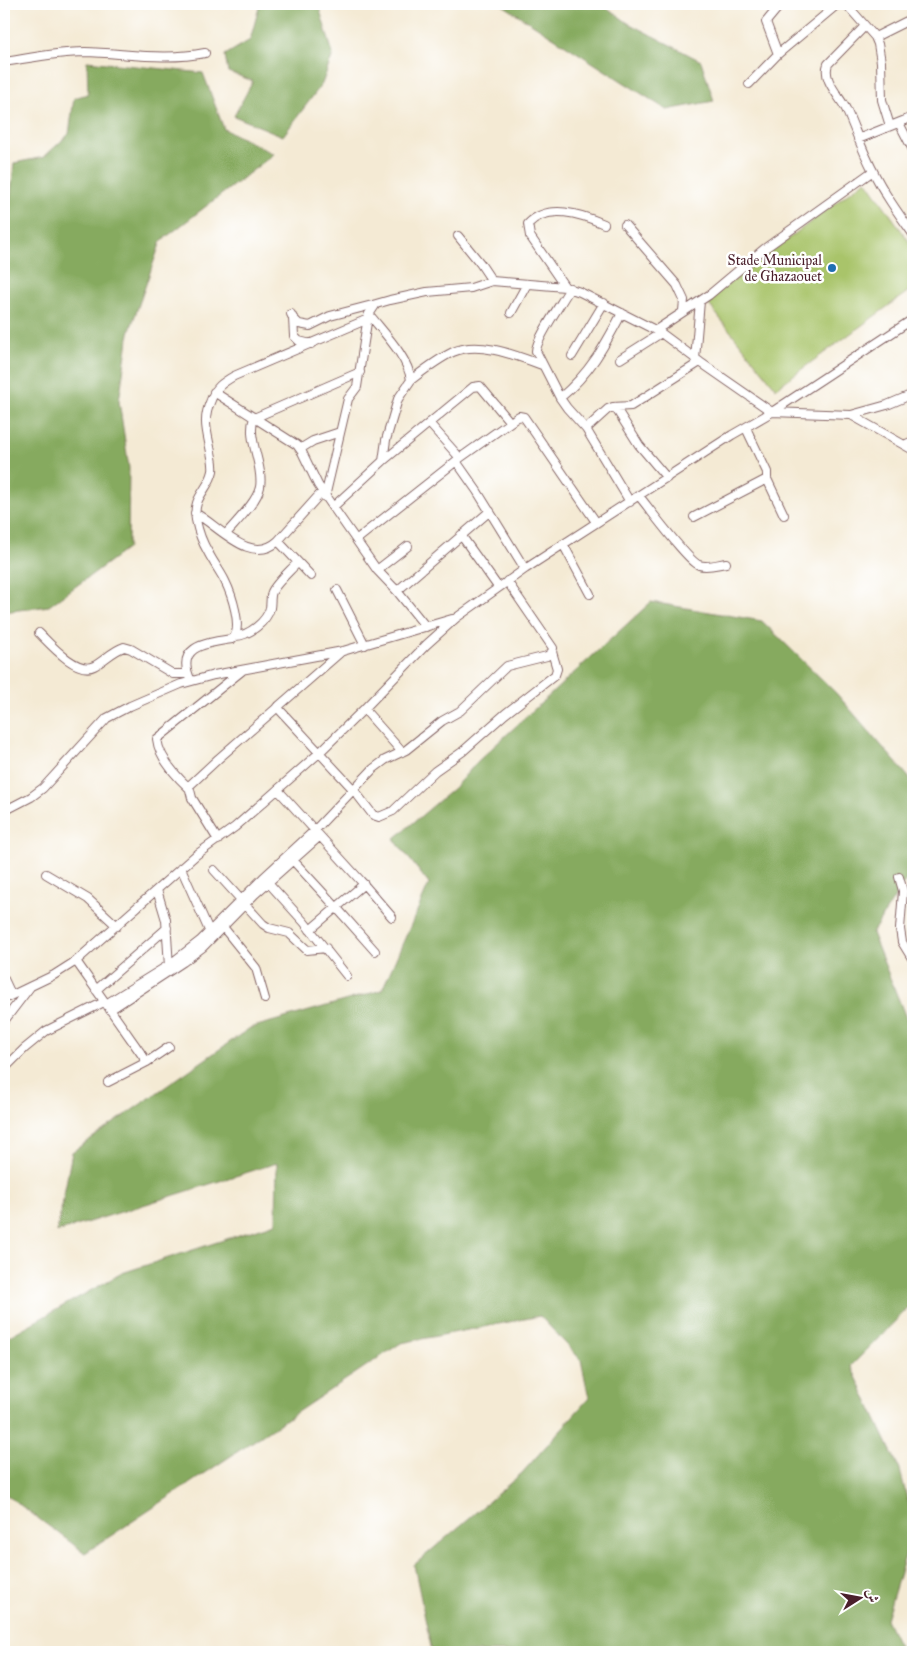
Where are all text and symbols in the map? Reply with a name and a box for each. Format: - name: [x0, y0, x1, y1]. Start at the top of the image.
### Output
- place label: Stade Municipal de Ghazaouet: [728, 252, 822, 285]
- marker: Stade Municipal de Ghazaouet: [826, 262, 838, 274]
- north arrow: [834, 1574, 884, 1624]
- text: ش: [863, 1587, 882, 1604]

